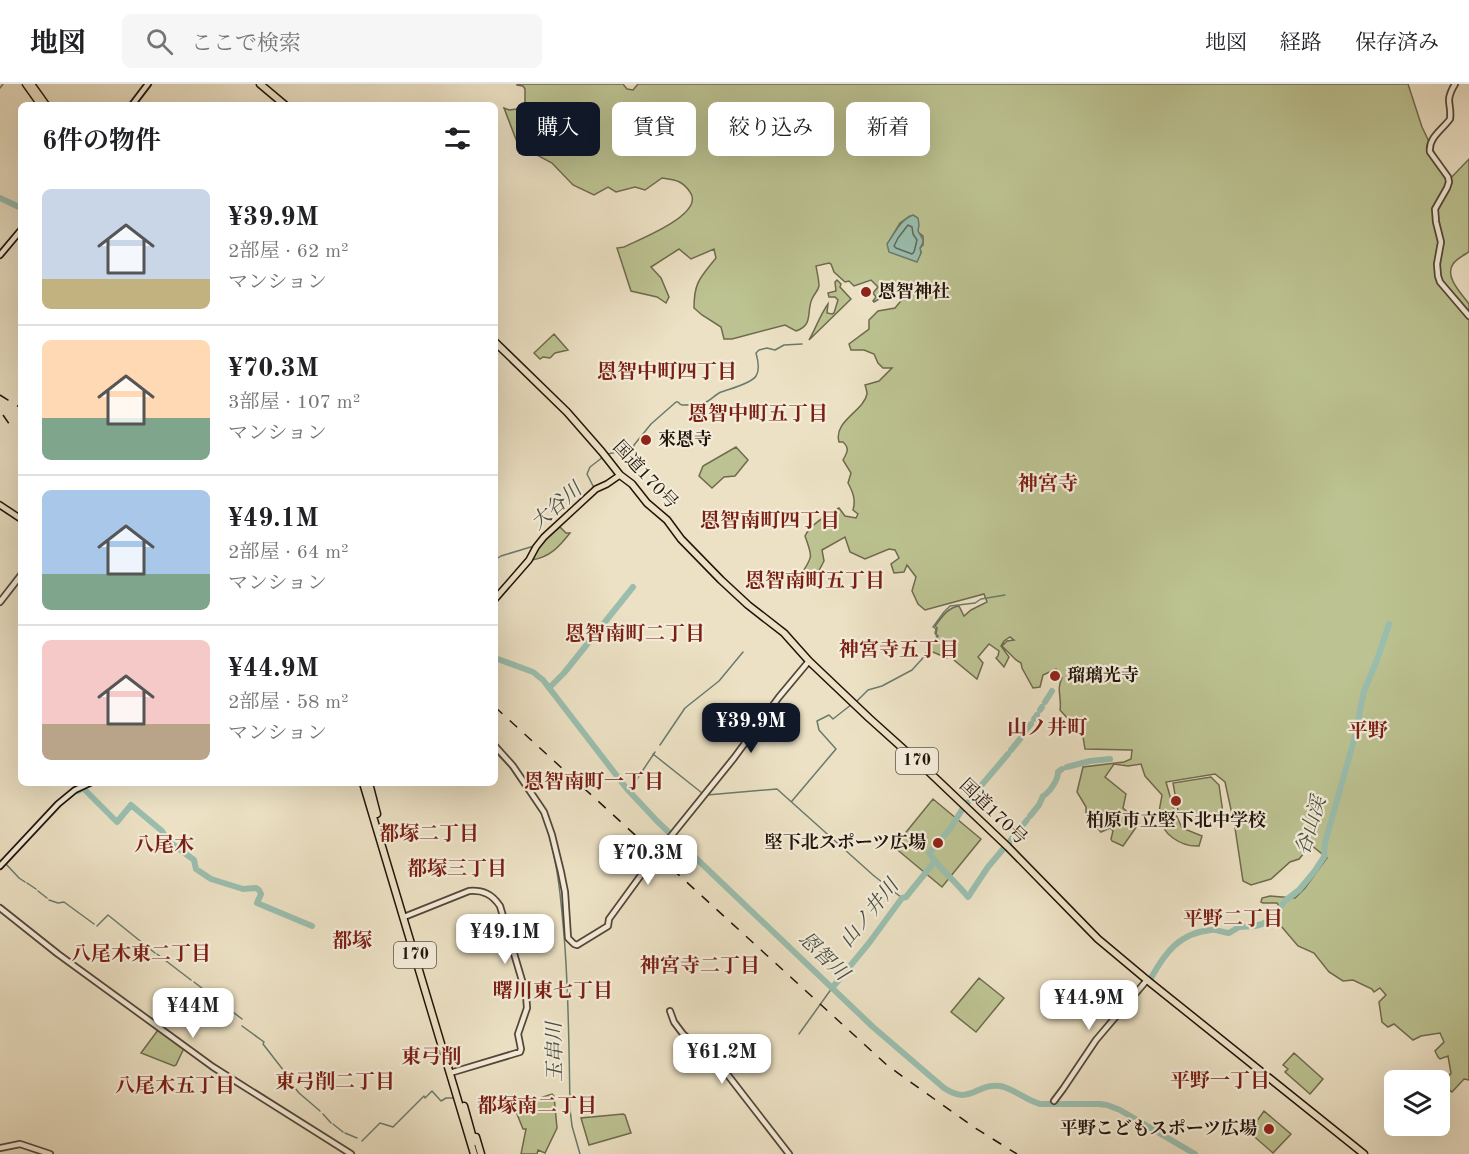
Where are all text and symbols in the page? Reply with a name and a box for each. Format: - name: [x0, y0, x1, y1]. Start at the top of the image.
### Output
- search box: [122, 14, 542, 68]
- icon: search: [143, 25, 176, 58]
- text: 地図: [30, 31, 86, 59]
- text: ここで検索: [191, 33, 301, 55]
- text: 地図: [1205, 33, 1247, 54]
- text: 経路: [1280, 33, 1322, 54]
- text: 保存済み: [1355, 33, 1439, 54]
- chip: 購入: [516, 102, 600, 156]
- chip: 賃貸: [612, 102, 696, 156]
- chip: 絞り込み: [708, 102, 834, 156]
- chip: 新着: [846, 102, 930, 156]
- icon: filters: [441, 122, 474, 155]
- text: 6件の物件: [42, 129, 161, 155]
- text: ¥39.9M: [228, 205, 319, 231]
- icon: home: [90, 213, 162, 285]
- text: 2部屋 · 62 m²: [228, 242, 349, 262]
- text: マンション: [228, 273, 327, 293]
- place label: 恩智神社: [878, 281, 950, 301]
- marker: 恩智神社: [859, 285, 873, 299]
- text: ¥70.3M: [228, 356, 319, 382]
- district label: 恩智中町四丁目: [597, 361, 737, 383]
- icon: home: [90, 364, 162, 436]
- text: 3部屋 · 107 m²: [228, 393, 360, 413]
- district label: 恩智中町五丁目: [688, 403, 828, 425]
- text: マンション: [228, 424, 327, 444]
- place label: 來恩寺: [658, 429, 712, 449]
- marker: 來恩寺: [639, 433, 653, 447]
- street label: 国道170号: [609, 436, 682, 512]
- district label: 神宮寺: [1018, 473, 1078, 495]
- water label: 大谷川: [526, 477, 588, 534]
- text: ¥49.1M: [228, 506, 319, 532]
- district label: 恩智南町四丁目: [700, 510, 840, 532]
- icon: home: [90, 514, 162, 586]
- text: 2部屋 · 64 m²: [228, 543, 349, 563]
- district label: 恩智南町五丁目: [745, 570, 885, 592]
- text: マンション: [228, 574, 327, 594]
- district label: 恩智南町二丁目: [565, 623, 705, 645]
- district label: 神宮寺五丁目: [839, 639, 959, 661]
- text: ¥44.9M: [228, 656, 319, 682]
- icon: home: [90, 664, 162, 736]
- place label: 瑠璃光寺: [1067, 665, 1139, 685]
- marker: 瑠璃光寺: [1048, 669, 1062, 683]
- text: 2部屋 · 58 m²: [228, 693, 349, 713]
- pin: ¥39.9M: [702, 703, 800, 754]
- text: ¥39.9M: [716, 712, 786, 732]
- district label: 山ノ井町: [1007, 717, 1088, 739]
- district label: 平野: [1348, 720, 1388, 742]
- text: マンション: [228, 724, 327, 744]
- road number: 170: [896, 748, 938, 774]
- district label: 恩智南町一丁目: [524, 771, 664, 793]
- street label: 国道170号: [956, 774, 1031, 848]
- water label: 谷山渓: [1292, 792, 1331, 858]
- marker: 柏原市立堅下北中学校: [1169, 794, 1183, 808]
- place label: 柏原市立堅下北中学校: [1086, 810, 1266, 830]
- district label: 都塚二丁目: [379, 823, 479, 845]
- place label: 堅下北スポーツ広場: [765, 832, 926, 852]
- district label: 八尾木: [134, 834, 194, 856]
- pin: ¥70.3M: [599, 835, 697, 886]
- marker: 堅下北スポーツ広場: [931, 836, 945, 850]
- text: ¥70.3M: [613, 844, 683, 864]
- district label: 都塚三丁目: [407, 858, 507, 880]
- water label: 山ノ井川: [836, 874, 904, 951]
- district label: 平野二丁目: [1183, 908, 1283, 930]
- pin: ¥49.1M: [456, 914, 554, 965]
- text: ¥49.1M: [470, 923, 540, 943]
- water label: 恩智川: [794, 928, 854, 986]
- district label: 都塚: [332, 930, 372, 952]
- road number: 170: [394, 942, 436, 968]
- district label: 八尾木東二丁目: [71, 943, 211, 965]
- district label: 神宮寺二丁目: [640, 955, 760, 977]
- district label: 曙川東七丁目: [493, 980, 613, 1002]
- pin: ¥44.9M: [1040, 980, 1138, 1031]
- pin: ¥44M: [157, 988, 229, 1039]
- text: ¥44.9M: [1054, 989, 1124, 1009]
- text: ¥44M: [167, 997, 219, 1017]
- water label: 玉串川: [543, 1020, 567, 1082]
- pin: ¥61.2M: [673, 1034, 771, 1085]
- text: ¥61.2M: [687, 1043, 757, 1063]
- district label: 東弓削: [401, 1046, 461, 1068]
- district label: 平野一丁目: [1170, 1070, 1270, 1092]
- map controls: [1384, 1070, 1450, 1136]
- button: layers: [1384, 1070, 1450, 1136]
- district label: 東弓削二丁目: [275, 1071, 395, 1093]
- district label: 八尾木五丁目: [115, 1075, 235, 1097]
- district label: 都塚南二丁目: [477, 1095, 597, 1117]
- place label: 平野こどもスポーツ広場: [1060, 1118, 1257, 1138]
- marker: 平野こどもスポーツ広場: [1262, 1122, 1276, 1136]

